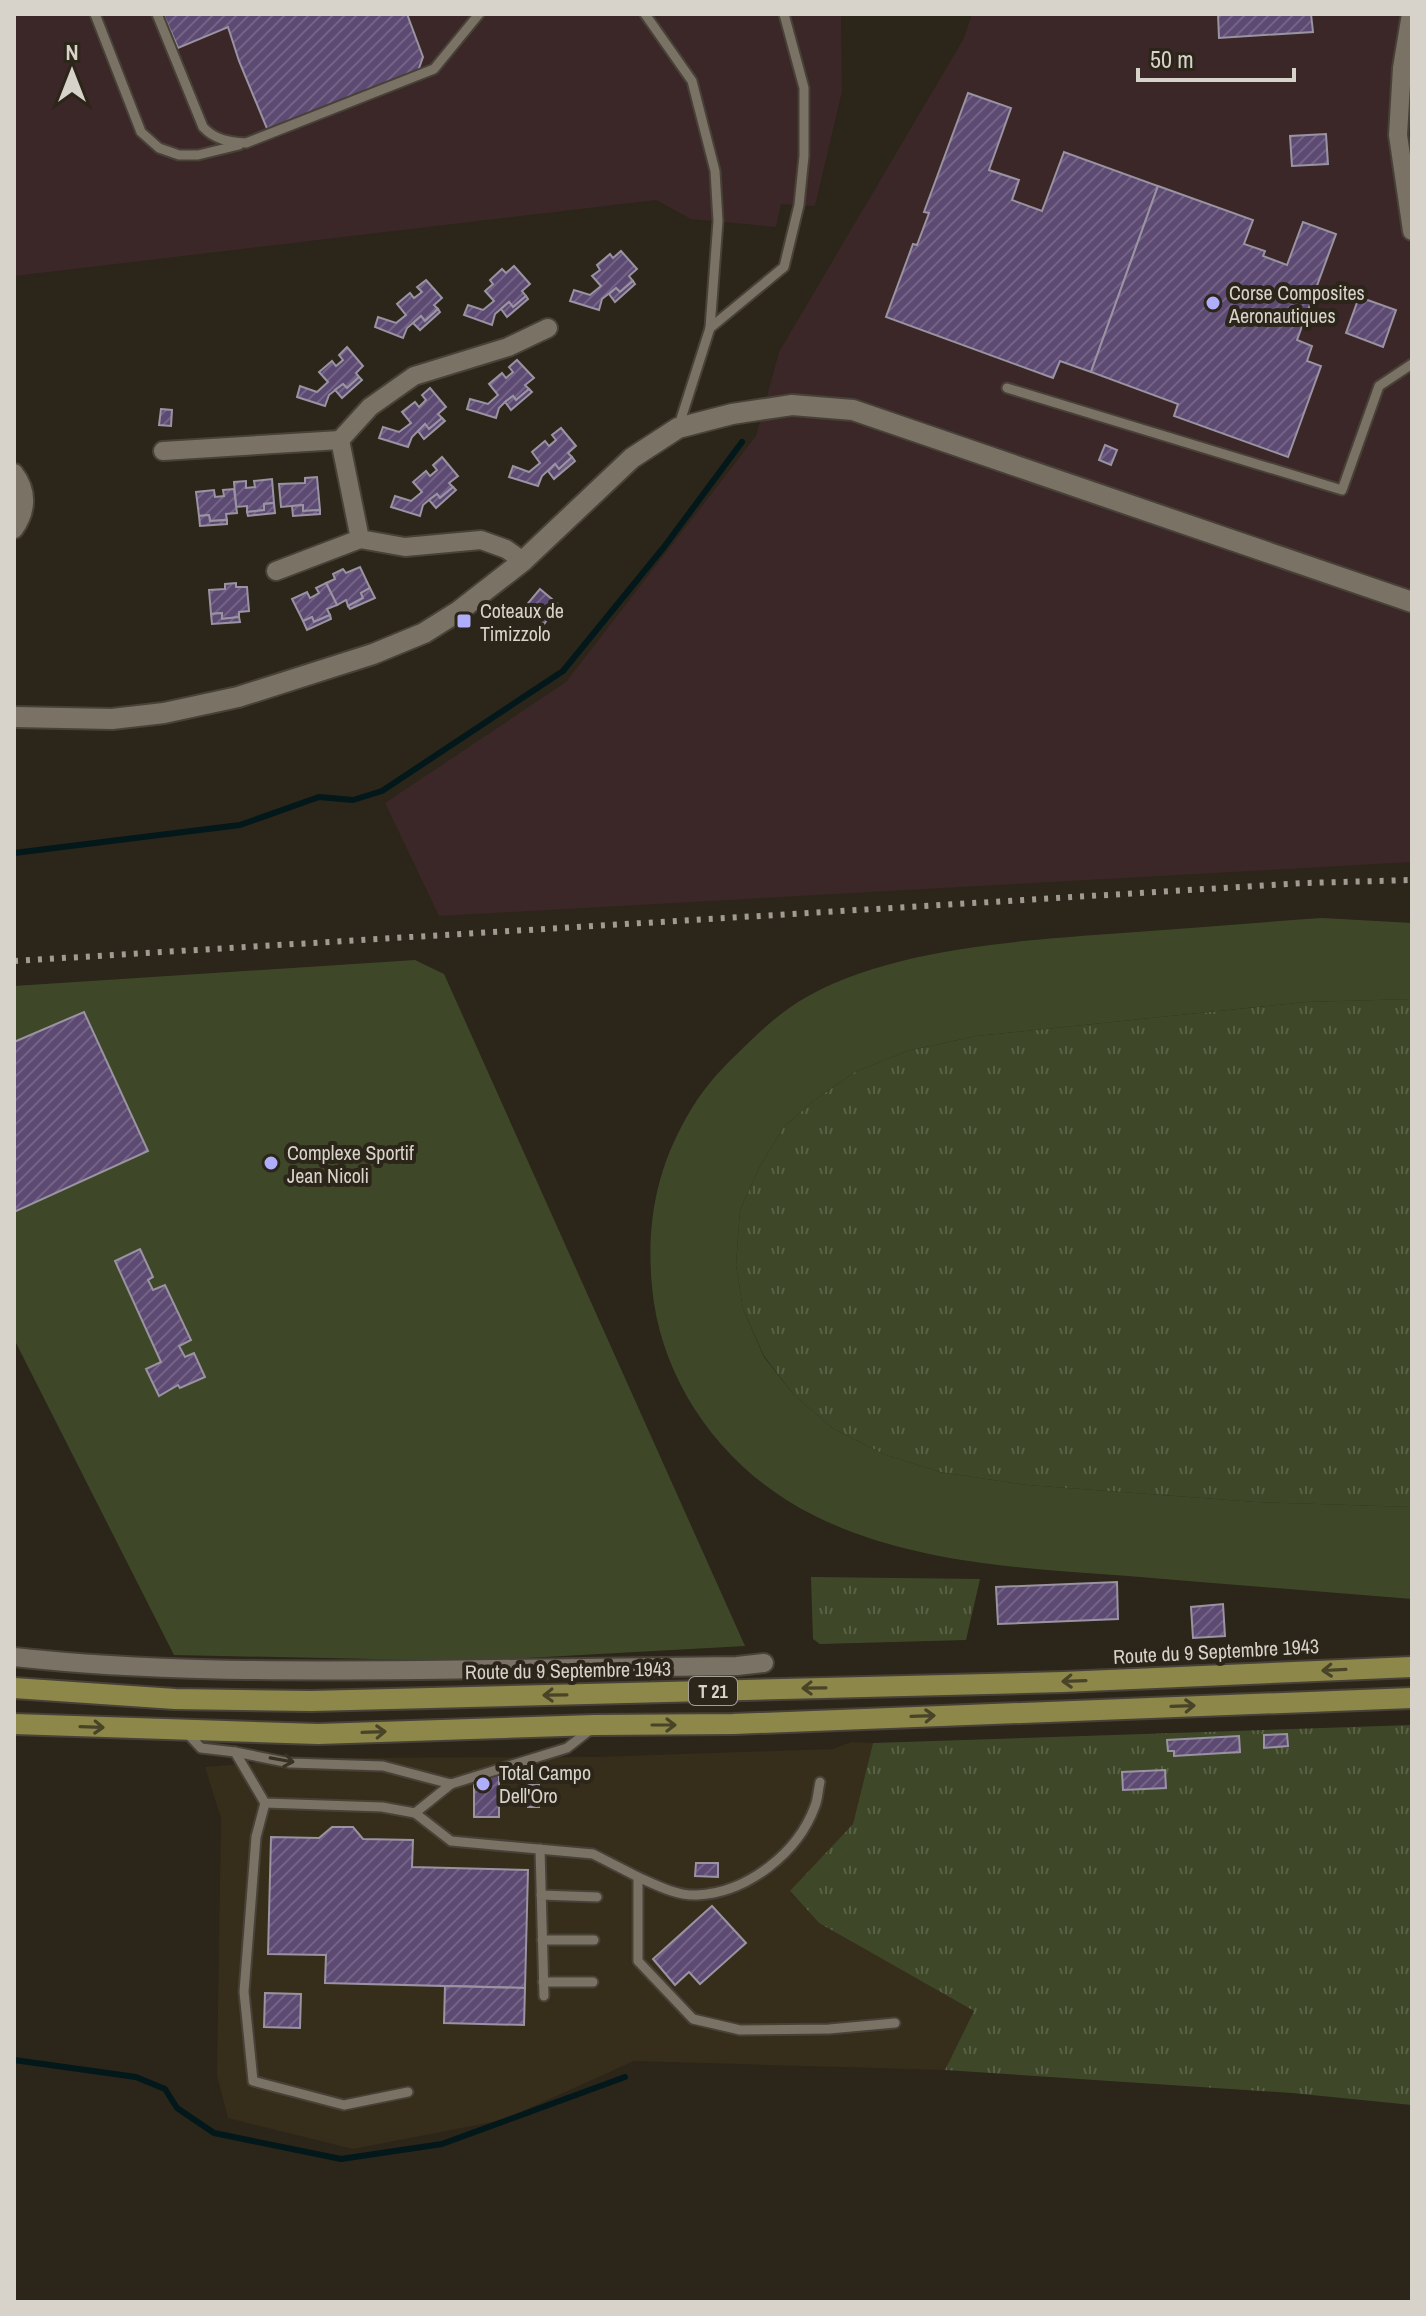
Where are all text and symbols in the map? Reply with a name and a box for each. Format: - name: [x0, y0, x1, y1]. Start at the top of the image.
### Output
- north arrow: [32, 32, 112, 112]
- scale bar: [1138, 32, 1294, 82]
- text: N: [65, 37, 79, 67]
- text: 50 m: [1150, 43, 1194, 75]
- place label: Corse Composites Aeronautiques: [1228, 279, 1365, 329]
- marker: Corse Composites Aeronautiques: [1204, 294, 1222, 312]
- place label: Coteaux de Timizzolo: [480, 597, 564, 647]
- marker: Coteaux de Timizzolo: [455, 612, 473, 630]
- place label: Complexe Sportif Jean Nicoli: [287, 1139, 414, 1189]
- marker: Complexe Sportif Jean Nicoli: [262, 1154, 280, 1172]
- street label: Route du 9 Septembre 1943: [1112, 1632, 1320, 1670]
- street label: Route du 9 Septembre 1943: [465, 1655, 671, 1685]
- one-way arrow: [1321, 1663, 1348, 1678]
- one-way arrow: [1061, 1674, 1088, 1689]
- road number: T 21: [689, 1677, 737, 1705]
- one-way arrow: [801, 1681, 828, 1696]
- one-way arrow: [542, 1687, 568, 1702]
- one-way arrow: [1169, 1699, 1196, 1714]
- one-way arrow: [909, 1709, 936, 1724]
- one-way arrow: [650, 1717, 677, 1732]
- one-way arrow: [78, 1720, 105, 1735]
- one-way arrow: [360, 1725, 387, 1740]
- one-way arrow: [268, 1754, 294, 1769]
- place label: Total Campo Dell'Oro: [499, 1759, 591, 1809]
- marker: Total Campo Dell'Oro: [474, 1775, 492, 1793]

